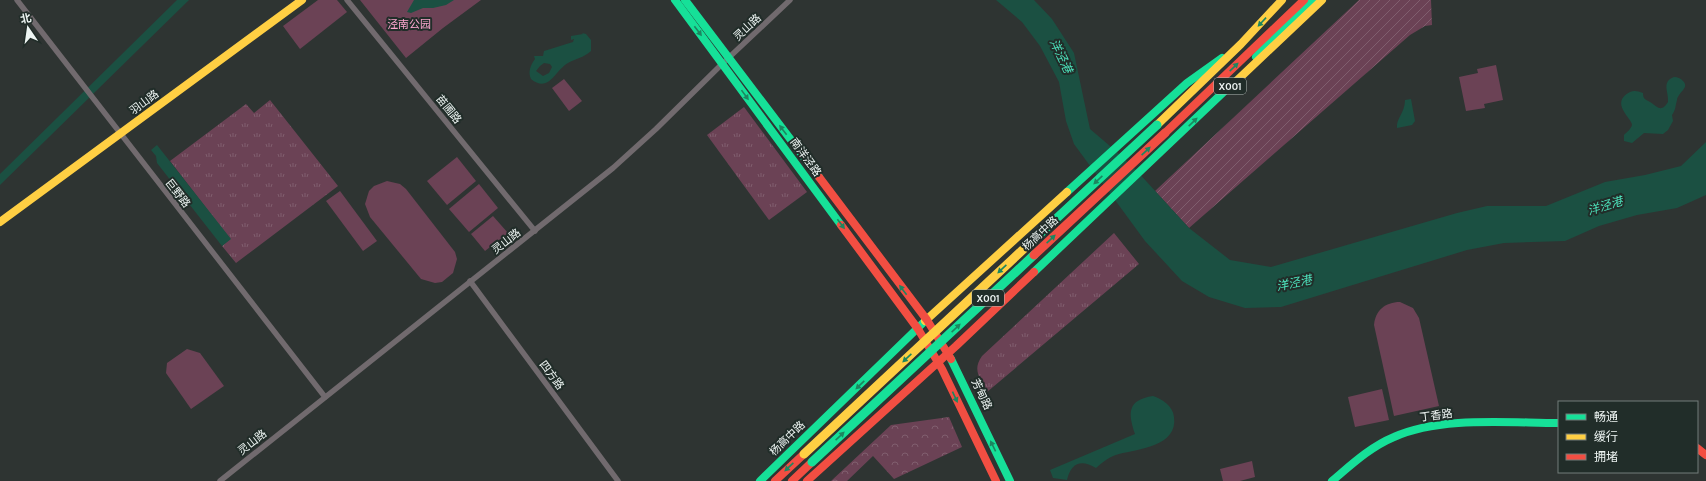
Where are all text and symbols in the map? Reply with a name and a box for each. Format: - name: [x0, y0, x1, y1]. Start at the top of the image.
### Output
- north arrow: [8, 8, 48, 48]
- text: 北: [19, 11, 33, 26]
- street label: 灵山路: [731, 11, 764, 43]
- one-way arrow: [1257, 17, 1266, 27]
- park label: 泾南公园: [387, 18, 431, 31]
- one-way arrow: [694, 26, 702, 37]
- water label: 洋泾港: [1047, 37, 1076, 77]
- one-way arrow: [1229, 62, 1239, 72]
- road number: X001: [1214, 78, 1246, 94]
- street label: 羽山路: [127, 87, 161, 118]
- one-way arrow: [741, 90, 750, 101]
- street label: 苗圃路: [433, 92, 464, 126]
- one-way arrow: [1188, 118, 1198, 127]
- one-way arrow: [779, 124, 787, 135]
- street label: 南洋泾路: [787, 136, 824, 179]
- one-way arrow: [1141, 146, 1151, 155]
- street label: 巨野路: [162, 176, 193, 210]
- one-way arrow: [1092, 176, 1103, 185]
- water label: 洋泾港: [1586, 193, 1626, 218]
- street label: 杨高中路: [1020, 214, 1061, 253]
- one-way arrow: [837, 219, 845, 229]
- street label: 灵山路: [489, 226, 523, 257]
- one-way arrow: [1046, 235, 1056, 244]
- one-way arrow: [997, 264, 1007, 274]
- water label: 洋泾港: [1275, 272, 1315, 294]
- one-way arrow: [898, 284, 907, 295]
- road number: X001: [972, 290, 1004, 306]
- one-way arrow: [951, 323, 961, 333]
- one-way arrow: [902, 353, 912, 362]
- street label: 四方路: [536, 358, 567, 392]
- street label: 芳甸路: [968, 377, 995, 412]
- one-way arrow: [855, 380, 865, 390]
- one-way arrow: [952, 391, 958, 402]
- legend: [1558, 401, 1698, 473]
- street label: 丁香路: [1419, 407, 1453, 424]
- text: 畅通: [1594, 410, 1618, 424]
- street label: 杨高中路: [767, 418, 808, 458]
- street label: 灵山路: [235, 427, 269, 458]
- text: 缓行: [1594, 430, 1618, 444]
- one-way arrow: [835, 431, 845, 441]
- one-way arrow: [990, 440, 996, 452]
- text: 拥堵: [1594, 450, 1618, 464]
- one-way arrow: [784, 463, 794, 472]

